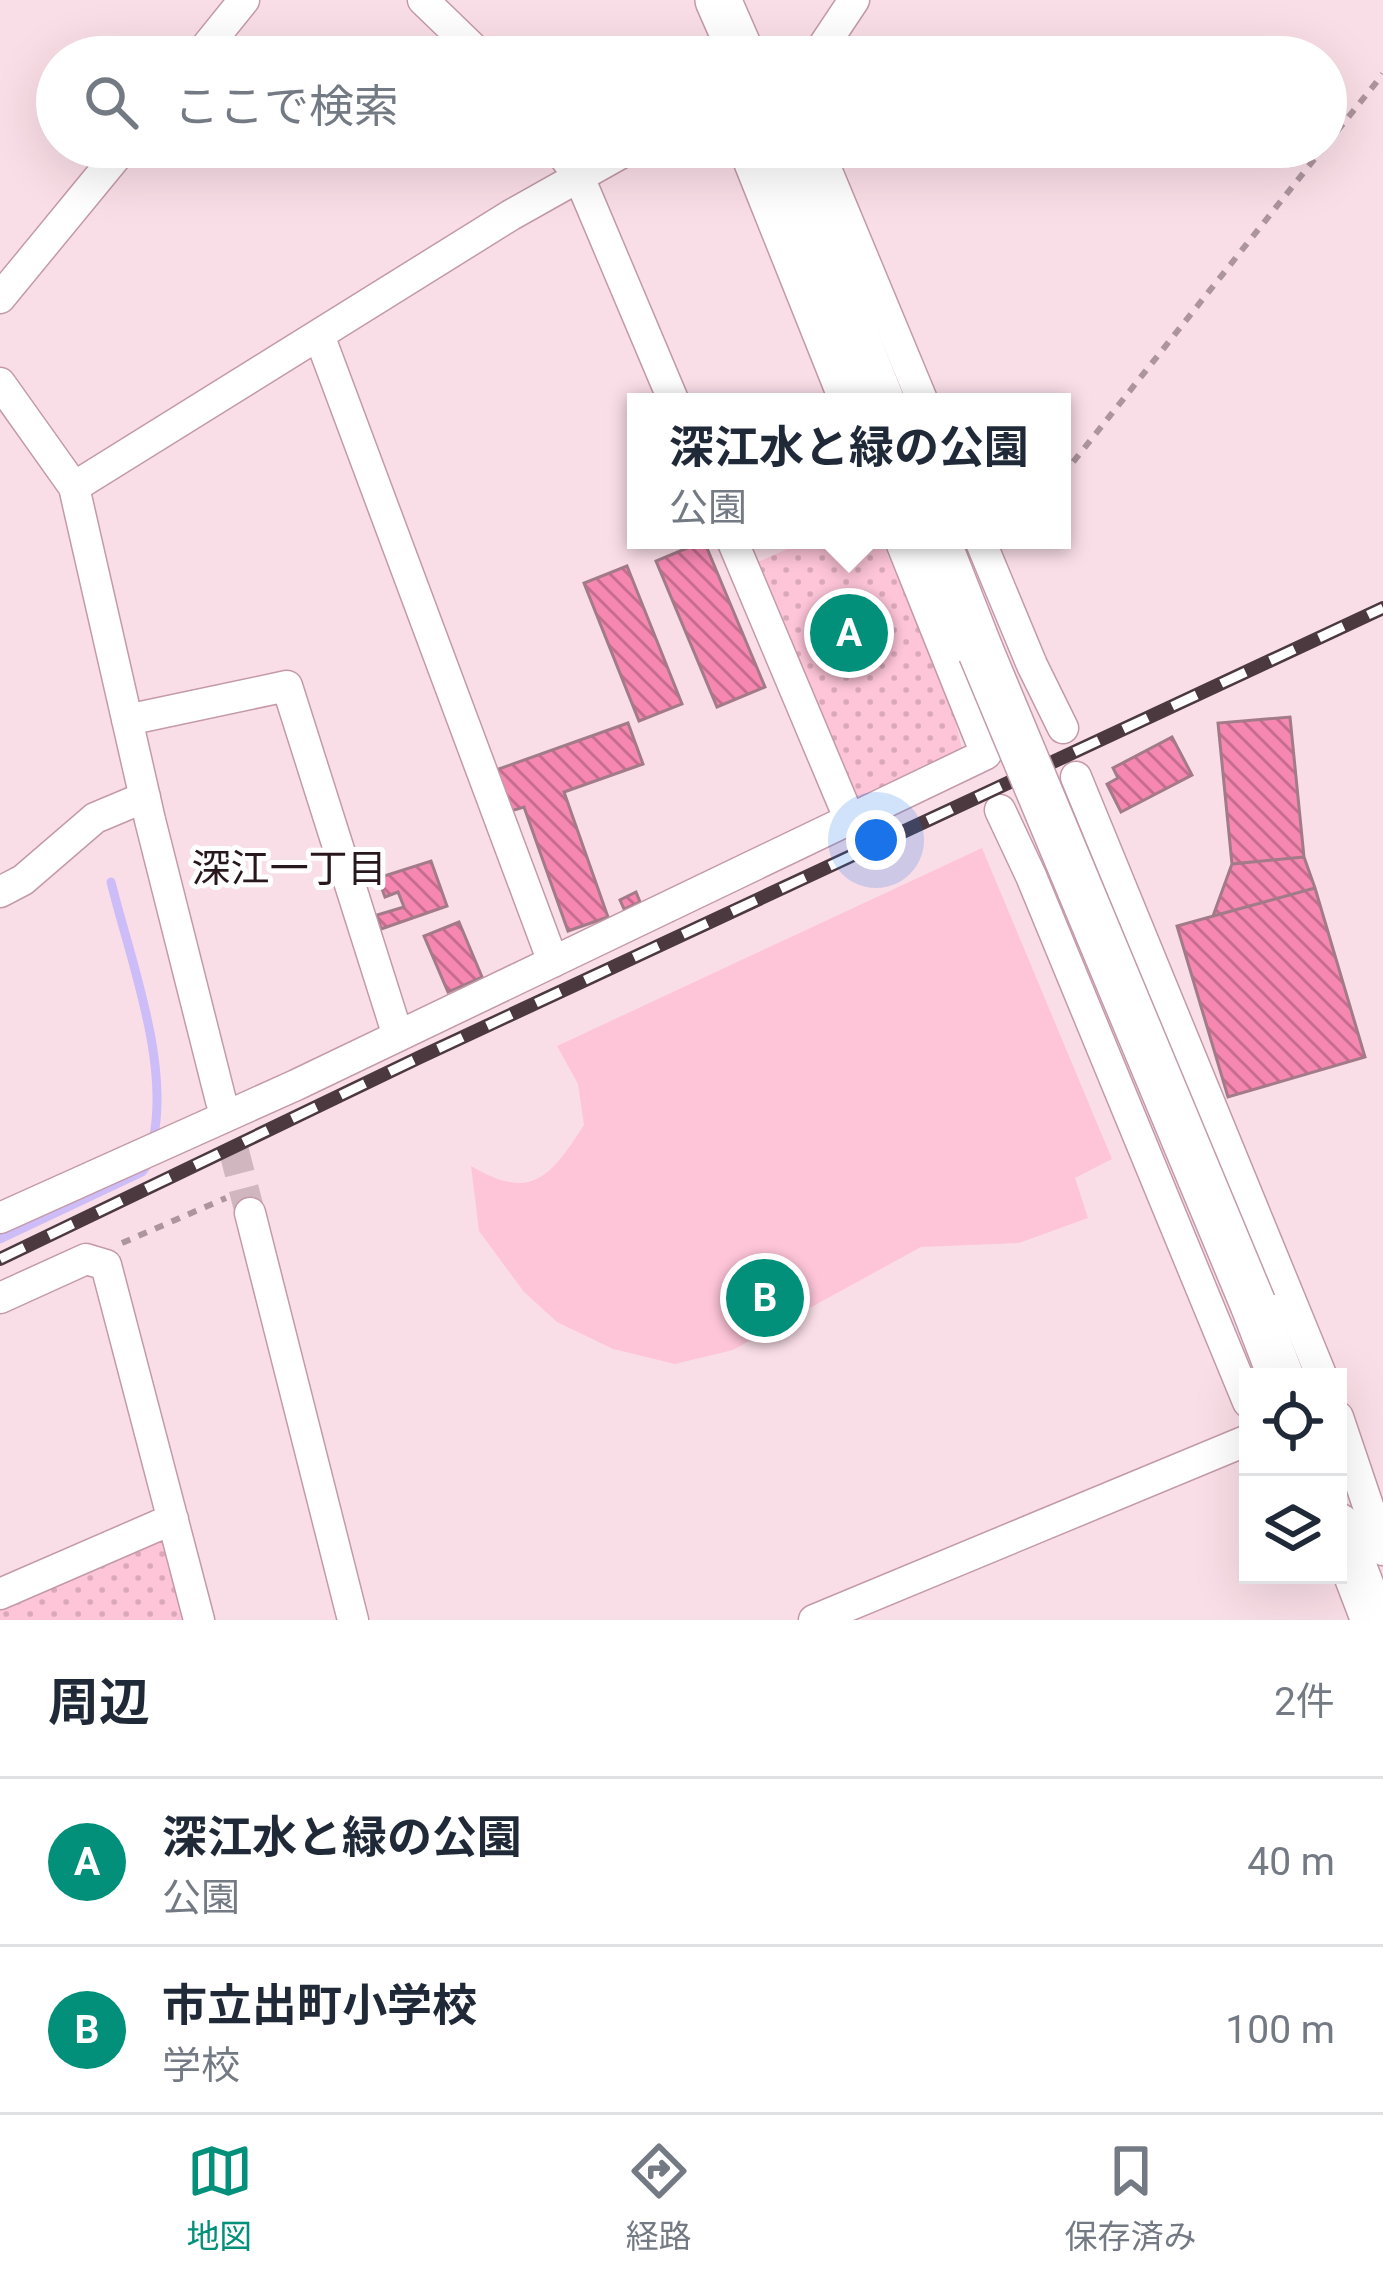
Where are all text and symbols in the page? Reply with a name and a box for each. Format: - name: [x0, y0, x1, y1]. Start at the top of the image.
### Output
- search box: [36, 36, 1347, 168]
- icon: search: [78, 69, 144, 135]
- text: ここで検索: [174, 80, 399, 133]
- popup: [627, 393, 1071, 549]
- text: 深江水と緑の公園: [669, 421, 1029, 474]
- text: 公園: [669, 485, 747, 531]
- pin: A: [810, 588, 888, 678]
- your location: [846, 810, 906, 870]
- district label: 深江一丁目: [191, 846, 387, 892]
- pin: B: [726, 1253, 804, 1343]
- map controls: [1239, 1368, 1347, 1584]
- button: locate: [1239, 1368, 1347, 1476]
- button: layers: [1239, 1476, 1347, 1584]
- text: 周辺: [48, 1673, 150, 1732]
- text: 2件: [1274, 1679, 1335, 1725]
- text: 深江水と緑の公園: [162, 1811, 522, 1864]
- text: A: [74, 1839, 100, 1885]
- text: 40 m: [1247, 1839, 1335, 1885]
- text: 公園: [162, 1875, 240, 1921]
- text: 市立出町小学校: [162, 1979, 477, 2032]
- text: B: [75, 2007, 99, 2053]
- text: 100 m: [1225, 2007, 1335, 2053]
- text: 学校: [162, 2043, 240, 2089]
- tab: 地図: [187, 2138, 253, 2258]
- tab: 経路: [626, 2138, 692, 2258]
- tab: 保存済み: [1065, 2138, 1197, 2258]

